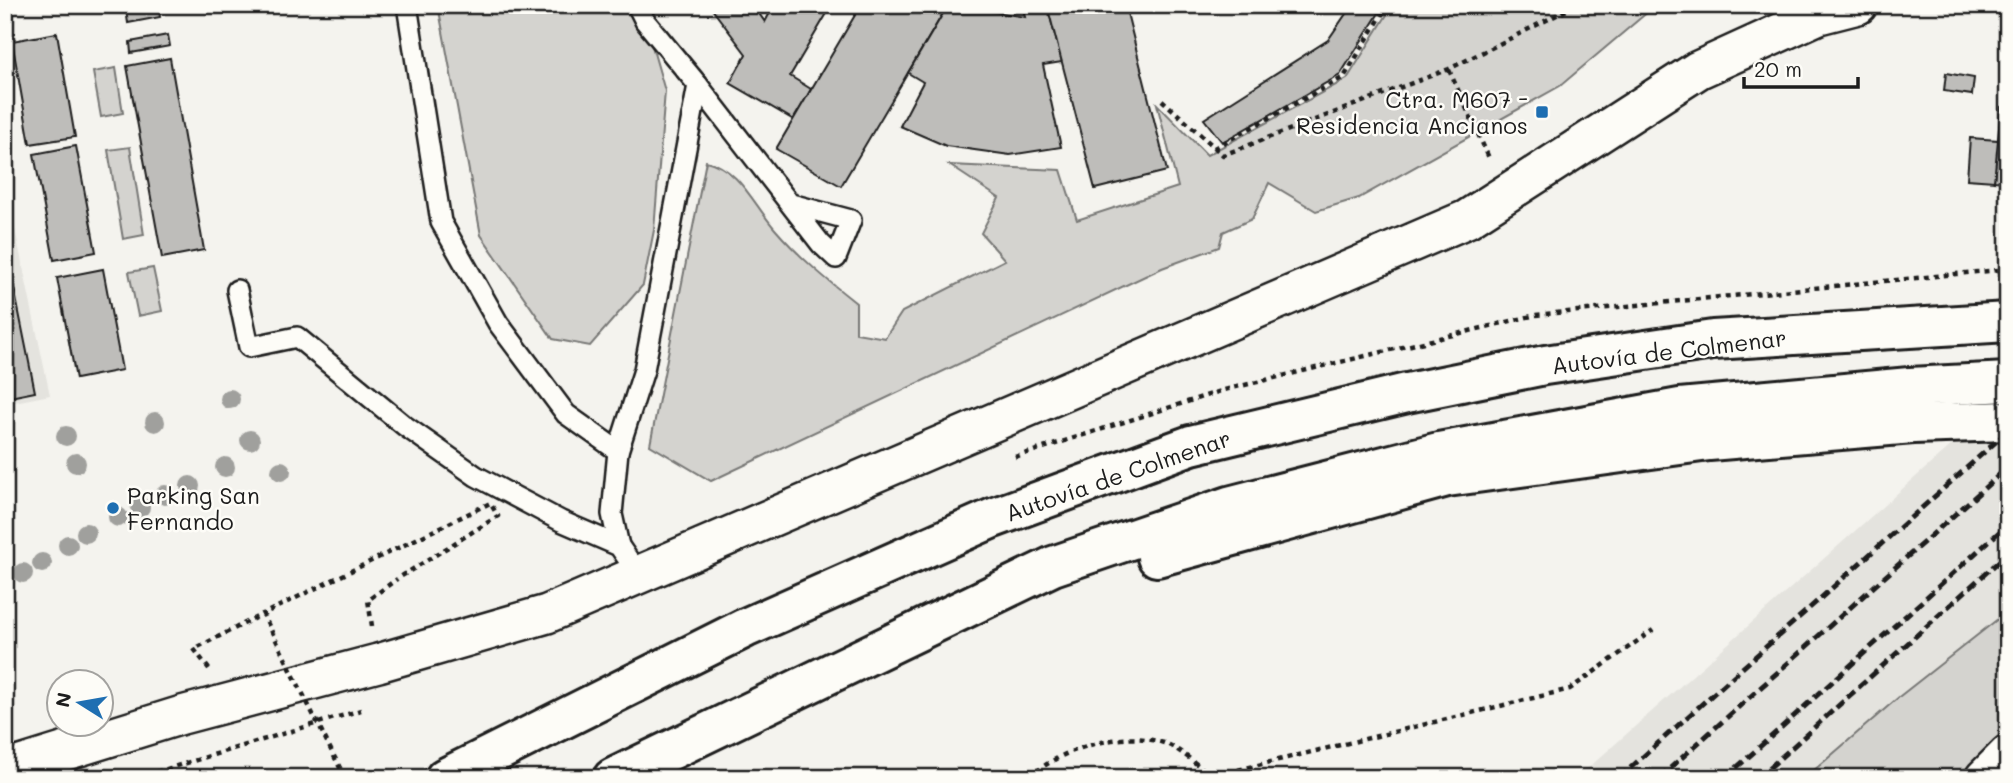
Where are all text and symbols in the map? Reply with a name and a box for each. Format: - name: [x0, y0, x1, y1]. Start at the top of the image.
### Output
- scale bar: [1744, 46, 1857, 90]
- text: 20 m: [1754, 55, 1802, 82]
- place label: Ctra. M607 - Residencia Ancianos: [1296, 84, 1528, 140]
- marker: Ctra. M607 - Residencia Ancianos: [1534, 104, 1550, 120]
- street label: Autovía de Colmenar: [1550, 322, 1788, 380]
- street label: Autovía de Colmenar: [1001, 422, 1235, 528]
- place label: Parking San Fernando: [127, 480, 260, 536]
- marker: Parking San Fernando: [105, 500, 121, 516]
- north arrow: [46, 668, 116, 738]
- text: N: [49, 690, 76, 709]

